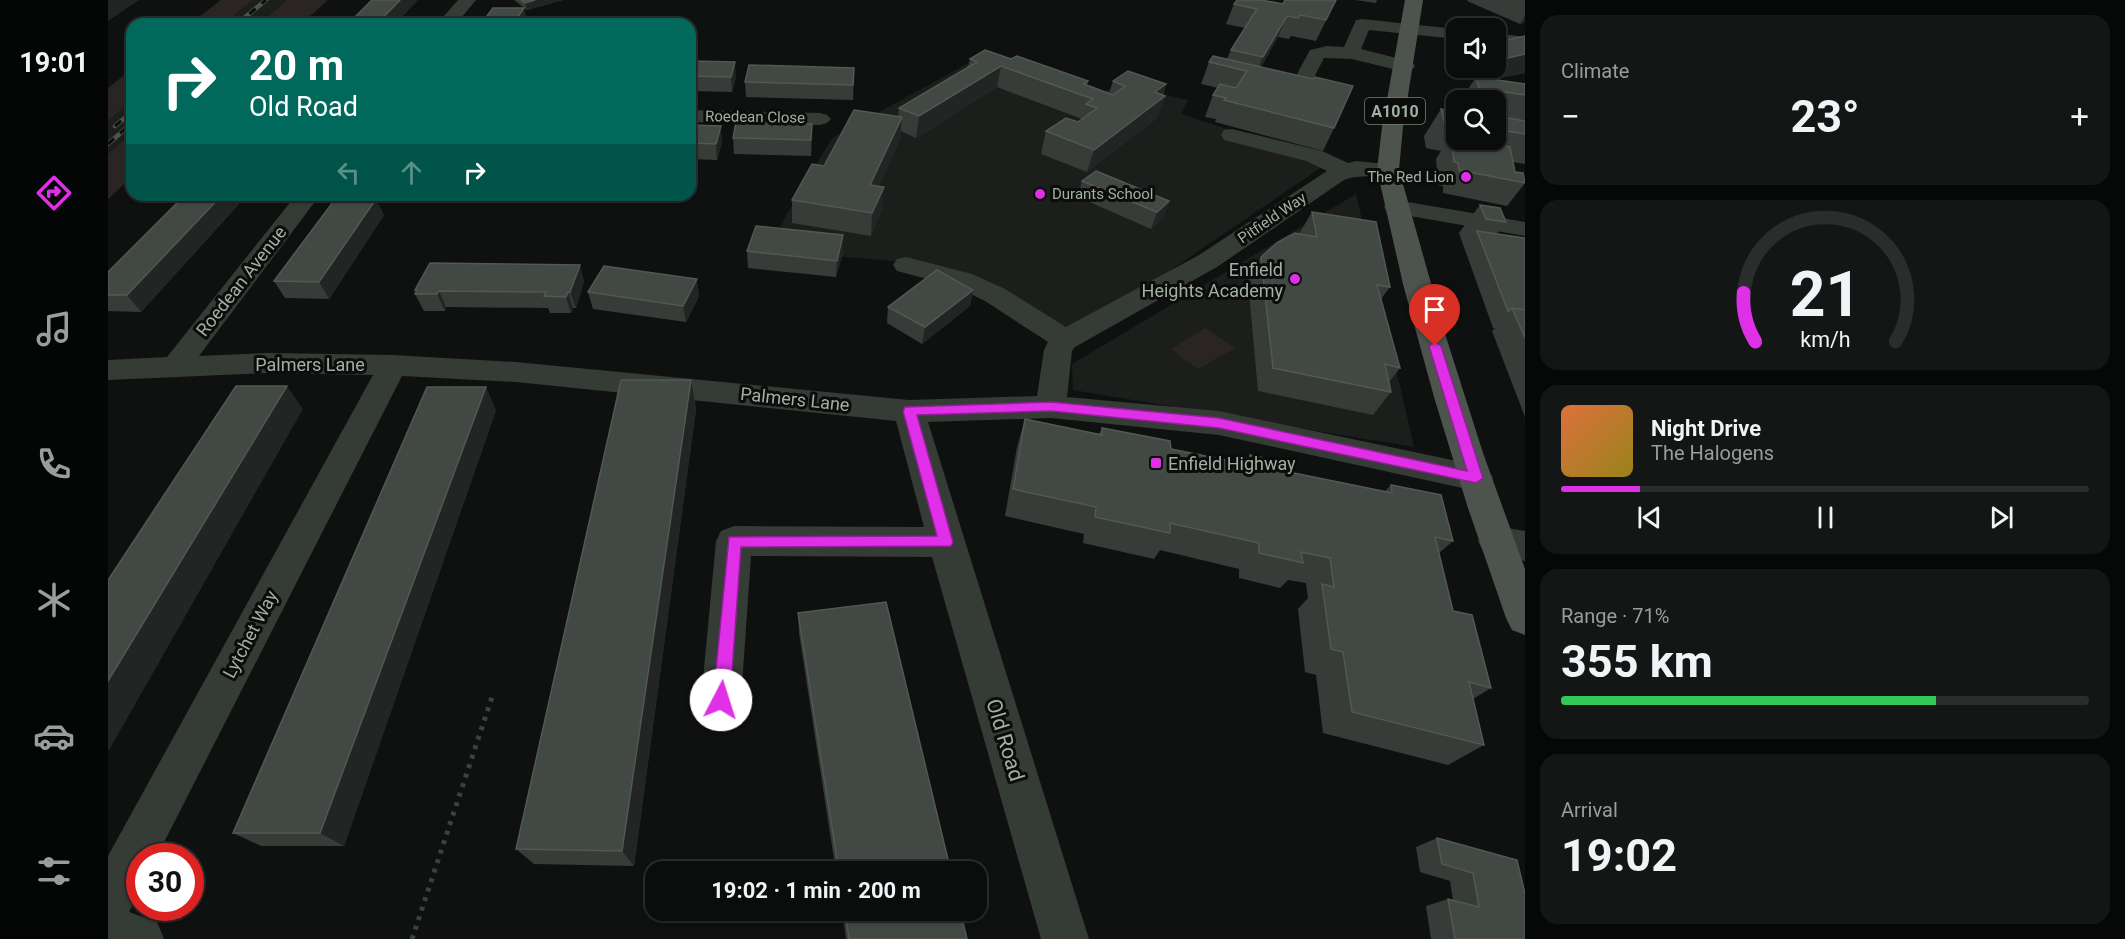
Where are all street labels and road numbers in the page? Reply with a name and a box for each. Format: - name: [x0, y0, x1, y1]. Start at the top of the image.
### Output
- road number: A1010: [1365, 98, 1425, 124]
- street label: Roedean Close: [705, 107, 805, 127]
- street label: Pitfield Way: [1234, 189, 1310, 247]
- street label: Roedean Avenue: [192, 222, 290, 340]
- street label: Palmers Lane: [255, 354, 365, 375]
- street label: Palmers Lane: [739, 383, 851, 415]
- street label: Lytchet Way: [218, 586, 282, 681]
- street label: Old Road: [981, 696, 1029, 784]

